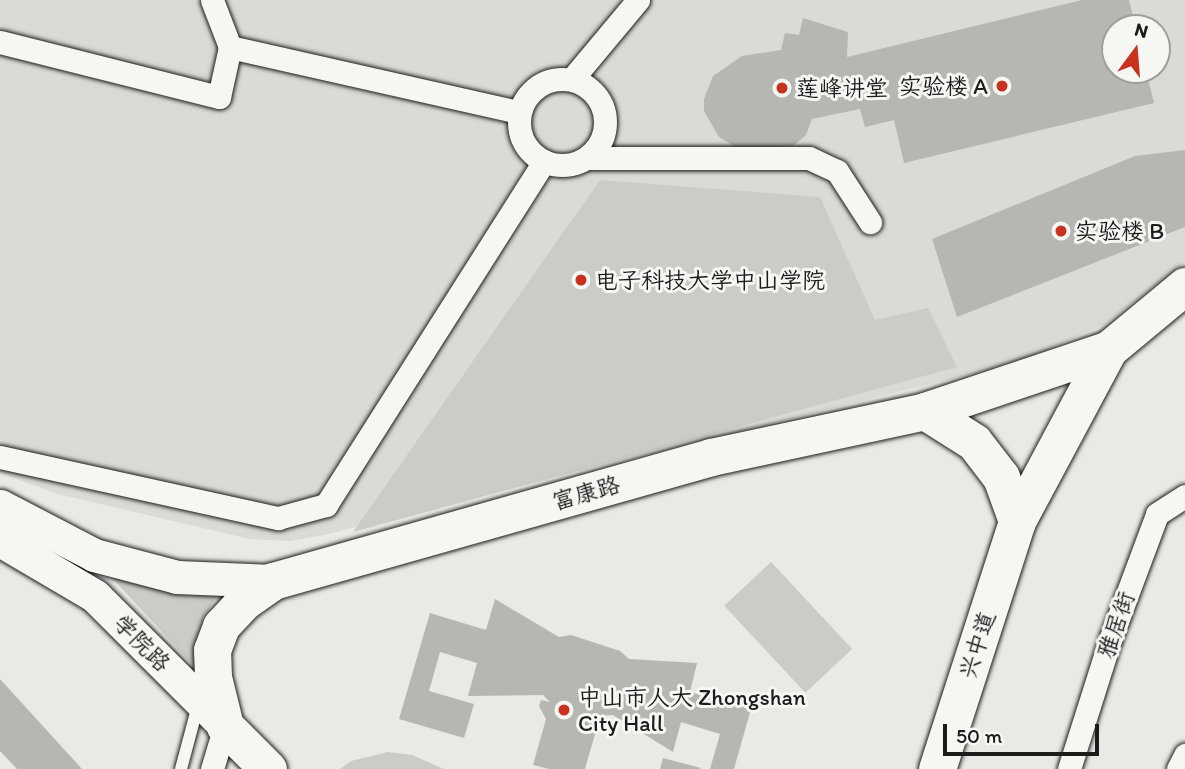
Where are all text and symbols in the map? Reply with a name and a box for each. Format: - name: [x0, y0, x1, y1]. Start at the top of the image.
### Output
- north arrow: [1101, 14, 1171, 84]
- text: N: [1132, 17, 1151, 43]
- place label: 实验楼 A: [899, 72, 988, 100]
- place label: 莲峰讲堂: [796, 74, 888, 102]
- marker: 实验楼 A: [994, 78, 1010, 94]
- marker: 莲峰讲堂: [774, 80, 790, 96]
- place label: 实验楼 B: [1075, 217, 1164, 245]
- marker: 实验楼 B: [1053, 223, 1069, 239]
- place label: 电子科技大学中山学院: [595, 266, 825, 294]
- marker: 电子科技大学中山学院: [573, 272, 589, 288]
- street label: 富康路: [549, 470, 623, 516]
- street label: 雅居街: [1092, 588, 1140, 662]
- street label: 兴中道: [953, 608, 1001, 682]
- street label: 学院路: [108, 609, 176, 677]
- place label: 中山市人大 Zhongshan City Hall: [578, 683, 806, 737]
- marker: 中山市人大 Zhongshan City Hall: [556, 702, 572, 718]
- scale bar: [947, 710, 1103, 754]
- text: 50 m: [956, 723, 1002, 748]

